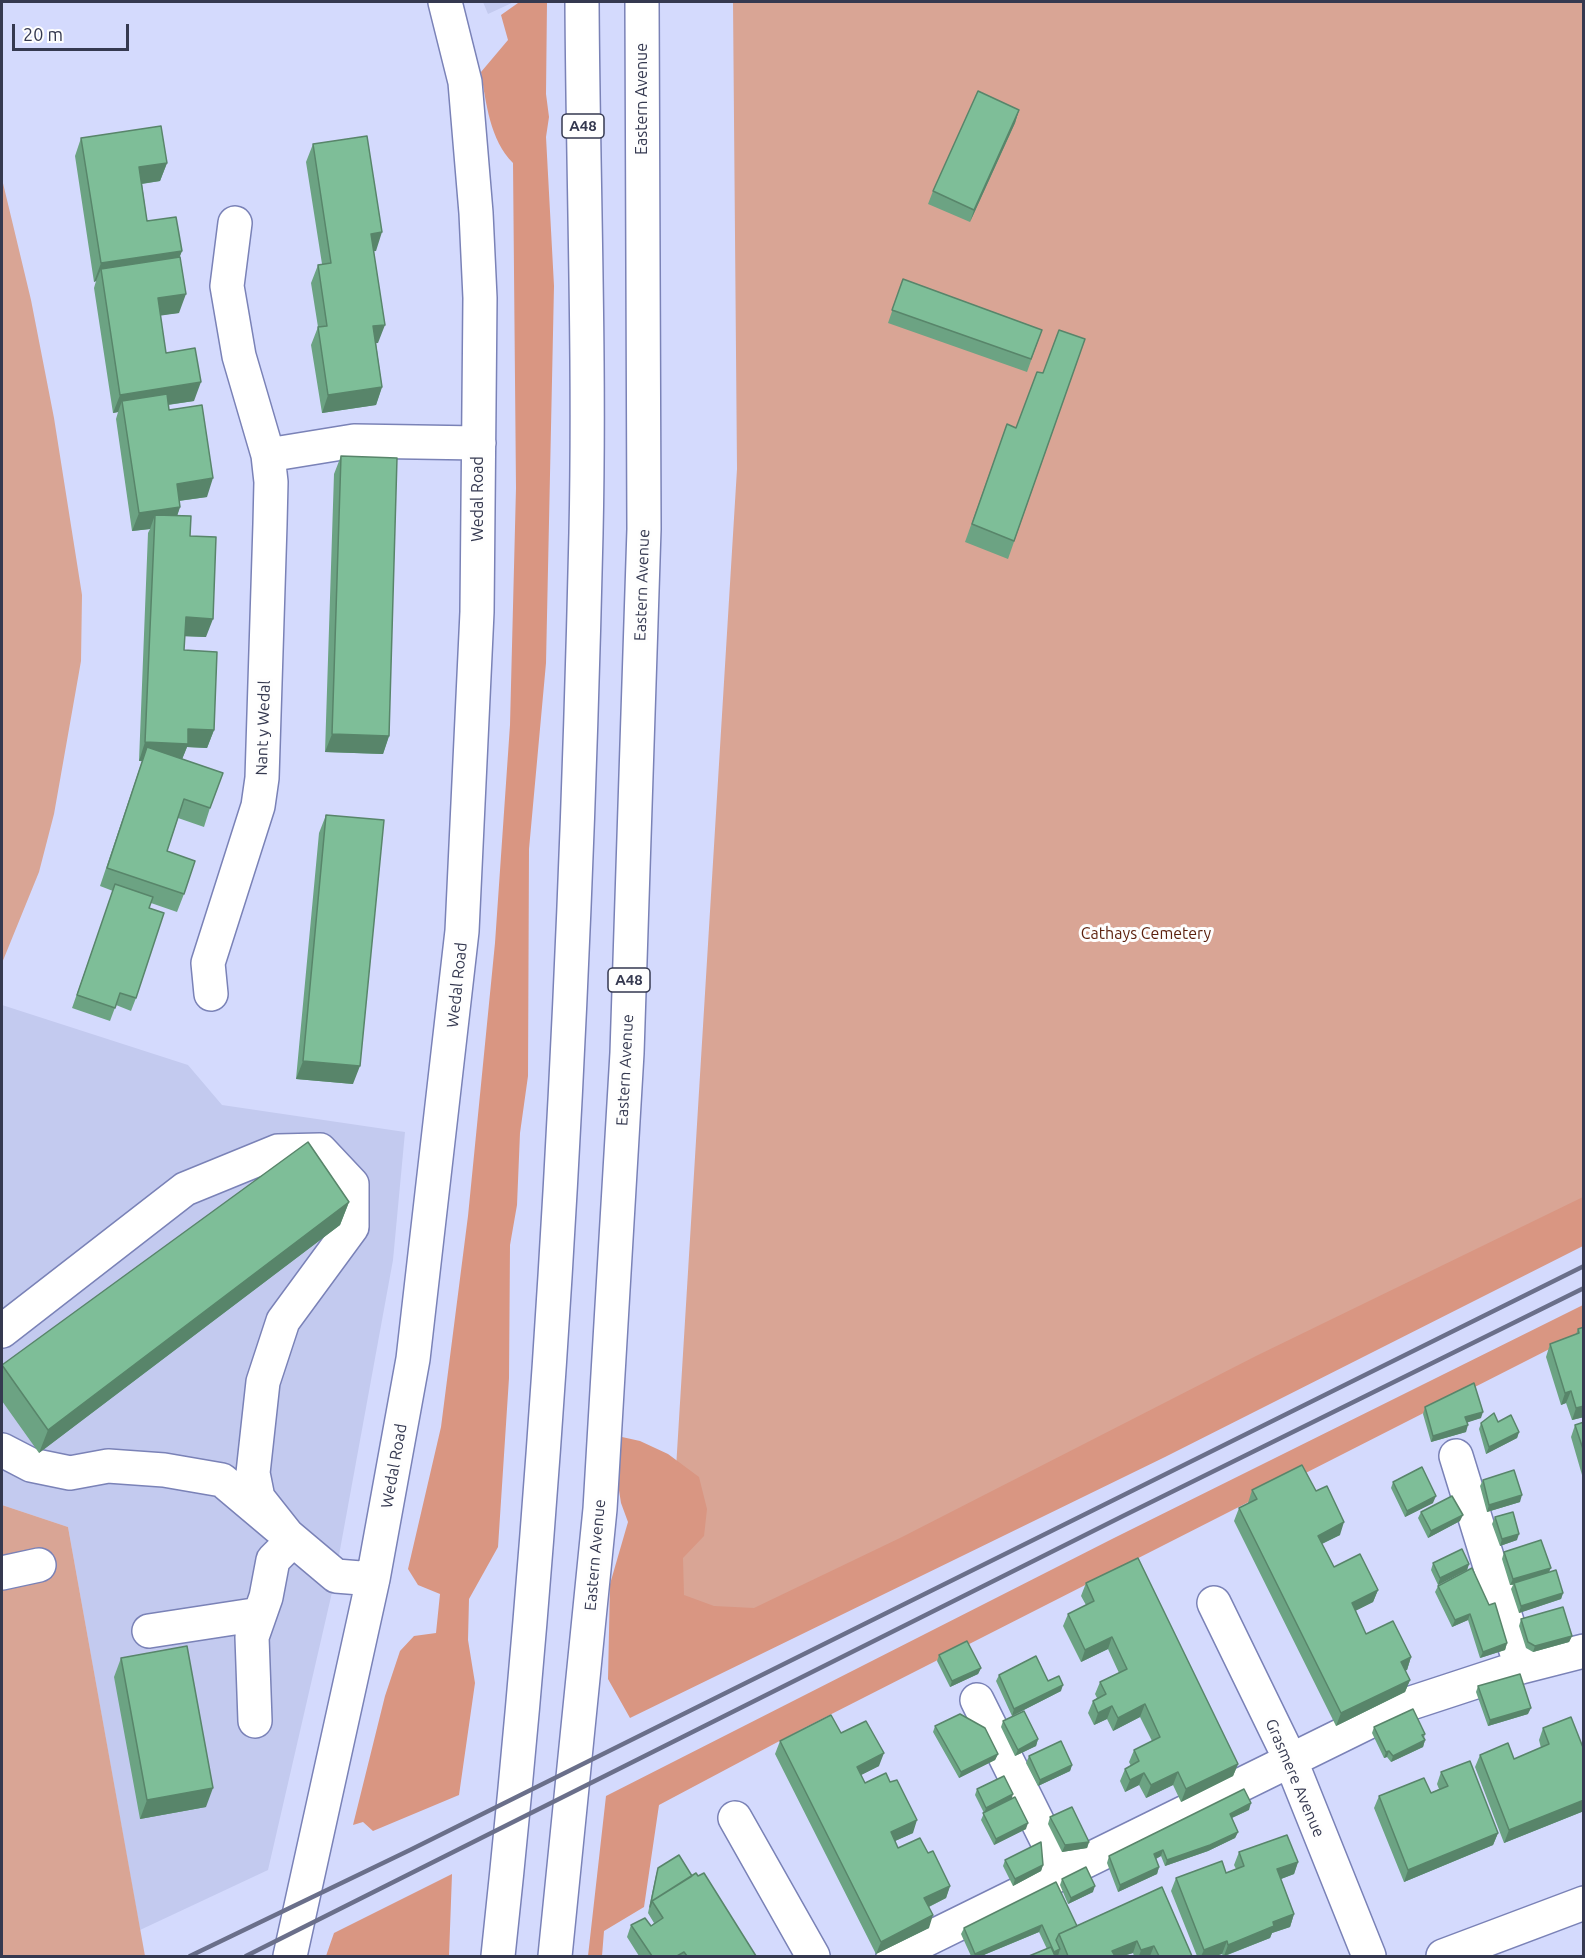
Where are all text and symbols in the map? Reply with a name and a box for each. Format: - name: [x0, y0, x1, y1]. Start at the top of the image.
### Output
- scale bar: [15, 12, 132, 50]
- text: 20 m: [23, 24, 63, 44]
- street label: Eastern Avenue: [632, 43, 652, 155]
- road number: A48: [562, 114, 604, 138]
- street label: Wedal Road: [468, 456, 488, 542]
- street label: Eastern Avenue: [630, 529, 654, 641]
- street label: Nant y Wedal: [252, 680, 274, 776]
- park label: Cathays Cemetery: [1081, 924, 1211, 944]
- street label: Wedal Road: [443, 941, 471, 1029]
- road number: A48: [608, 968, 650, 992]
- street label: Eastern Avenue: [612, 1014, 638, 1126]
- street label: Wedal Road: [377, 1422, 411, 1510]
- street label: Eastern Avenue: [581, 1498, 609, 1612]
- street label: Grasmere Avenue: [1261, 1716, 1329, 1840]

